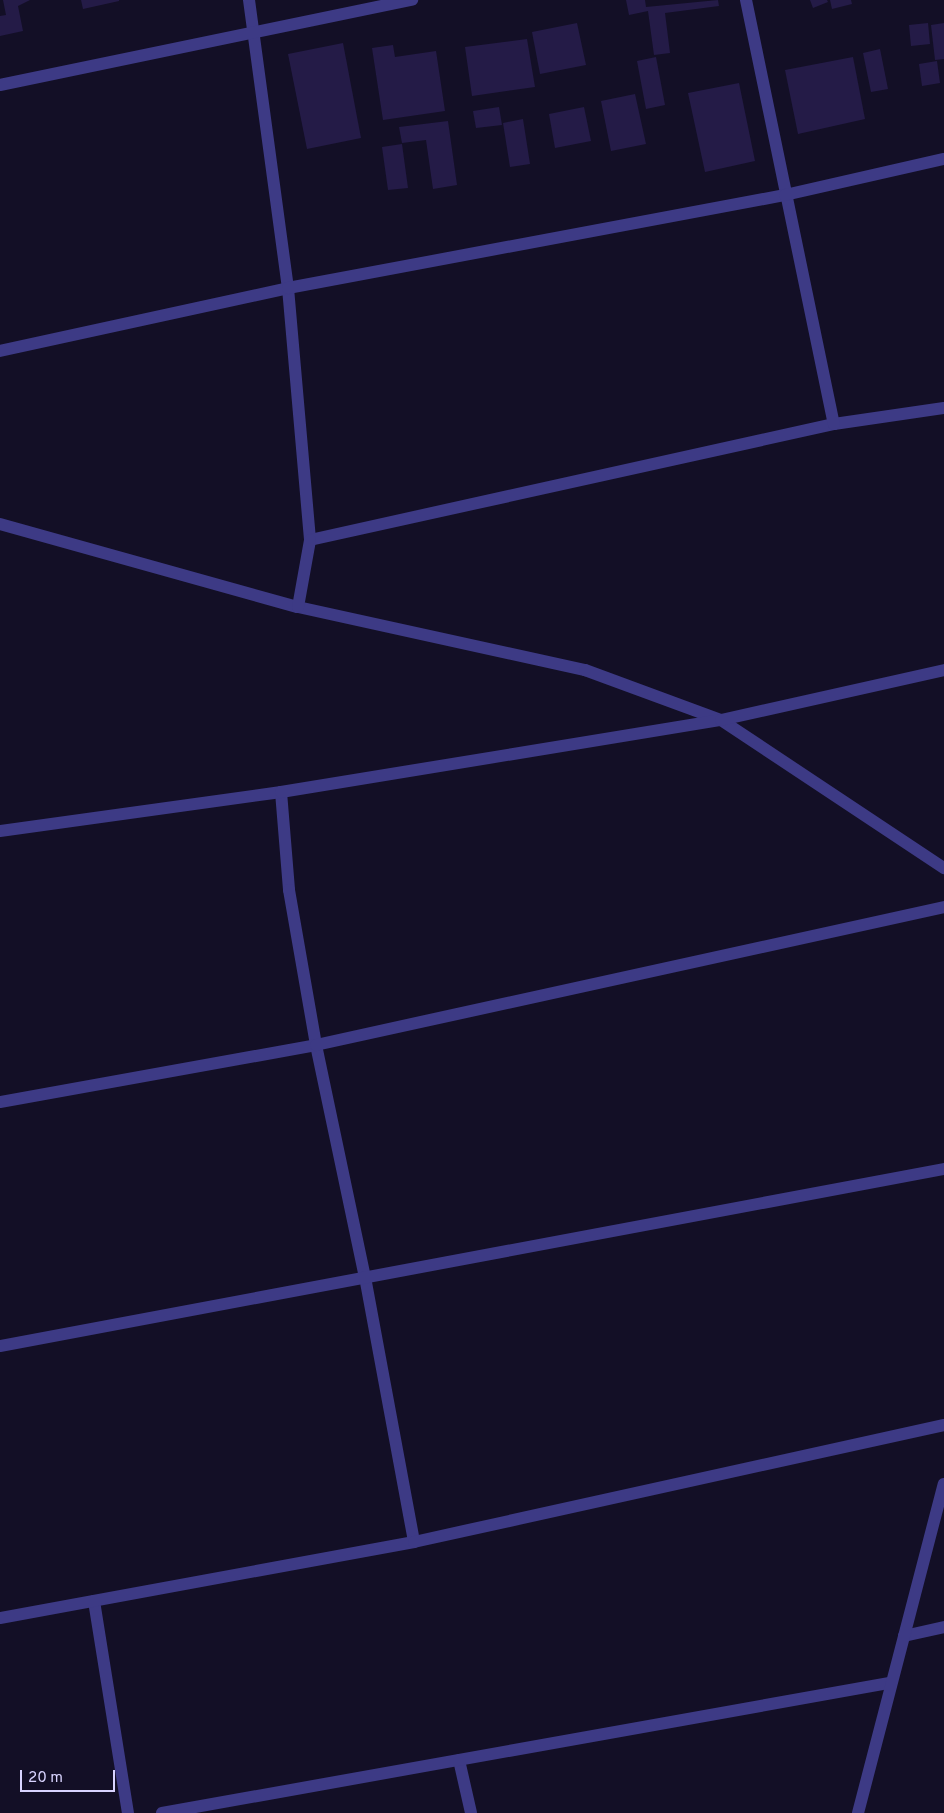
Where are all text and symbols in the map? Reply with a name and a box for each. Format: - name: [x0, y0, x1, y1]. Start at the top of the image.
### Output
- scale bar: [22, 1760, 118, 1792]
- text: 20 m: [28, 1769, 63, 1788]

